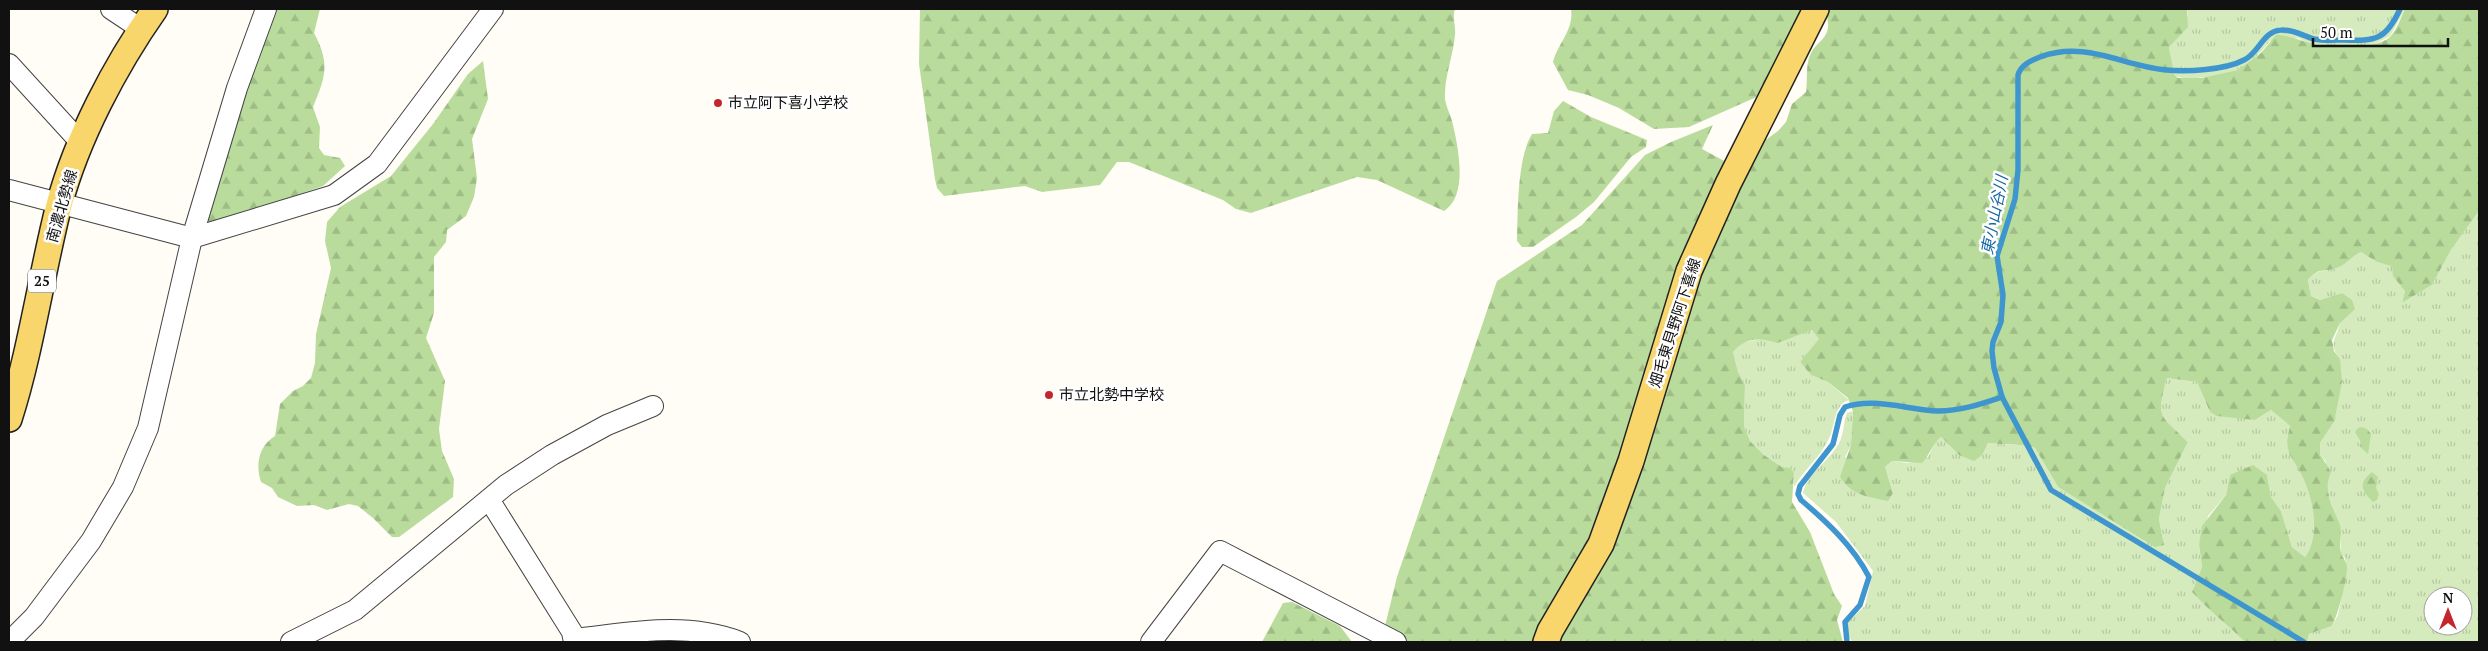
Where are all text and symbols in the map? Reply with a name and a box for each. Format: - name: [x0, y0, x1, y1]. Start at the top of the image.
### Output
- scale bar: [2313, 15, 2448, 47]
- text: 50 m: [2320, 22, 2353, 42]
- place label: 市立阿下喜小学校: [728, 92, 848, 112]
- marker: 市立阿下喜小学校: [712, 97, 724, 109]
- street label: 南濃北勢線: [41, 167, 81, 245]
- water label: 東小山谷川: [1976, 172, 2013, 256]
- street label: 畑毛東貝野阿下喜線: [1644, 255, 1704, 390]
- road number: 25: [28, 270, 56, 292]
- place label: 市立北勢中学校: [1059, 384, 1164, 404]
- marker: 市立北勢中学校: [1043, 389, 1055, 401]
- north arrow: [2423, 586, 2473, 636]
- text: N: [2443, 588, 2454, 607]

